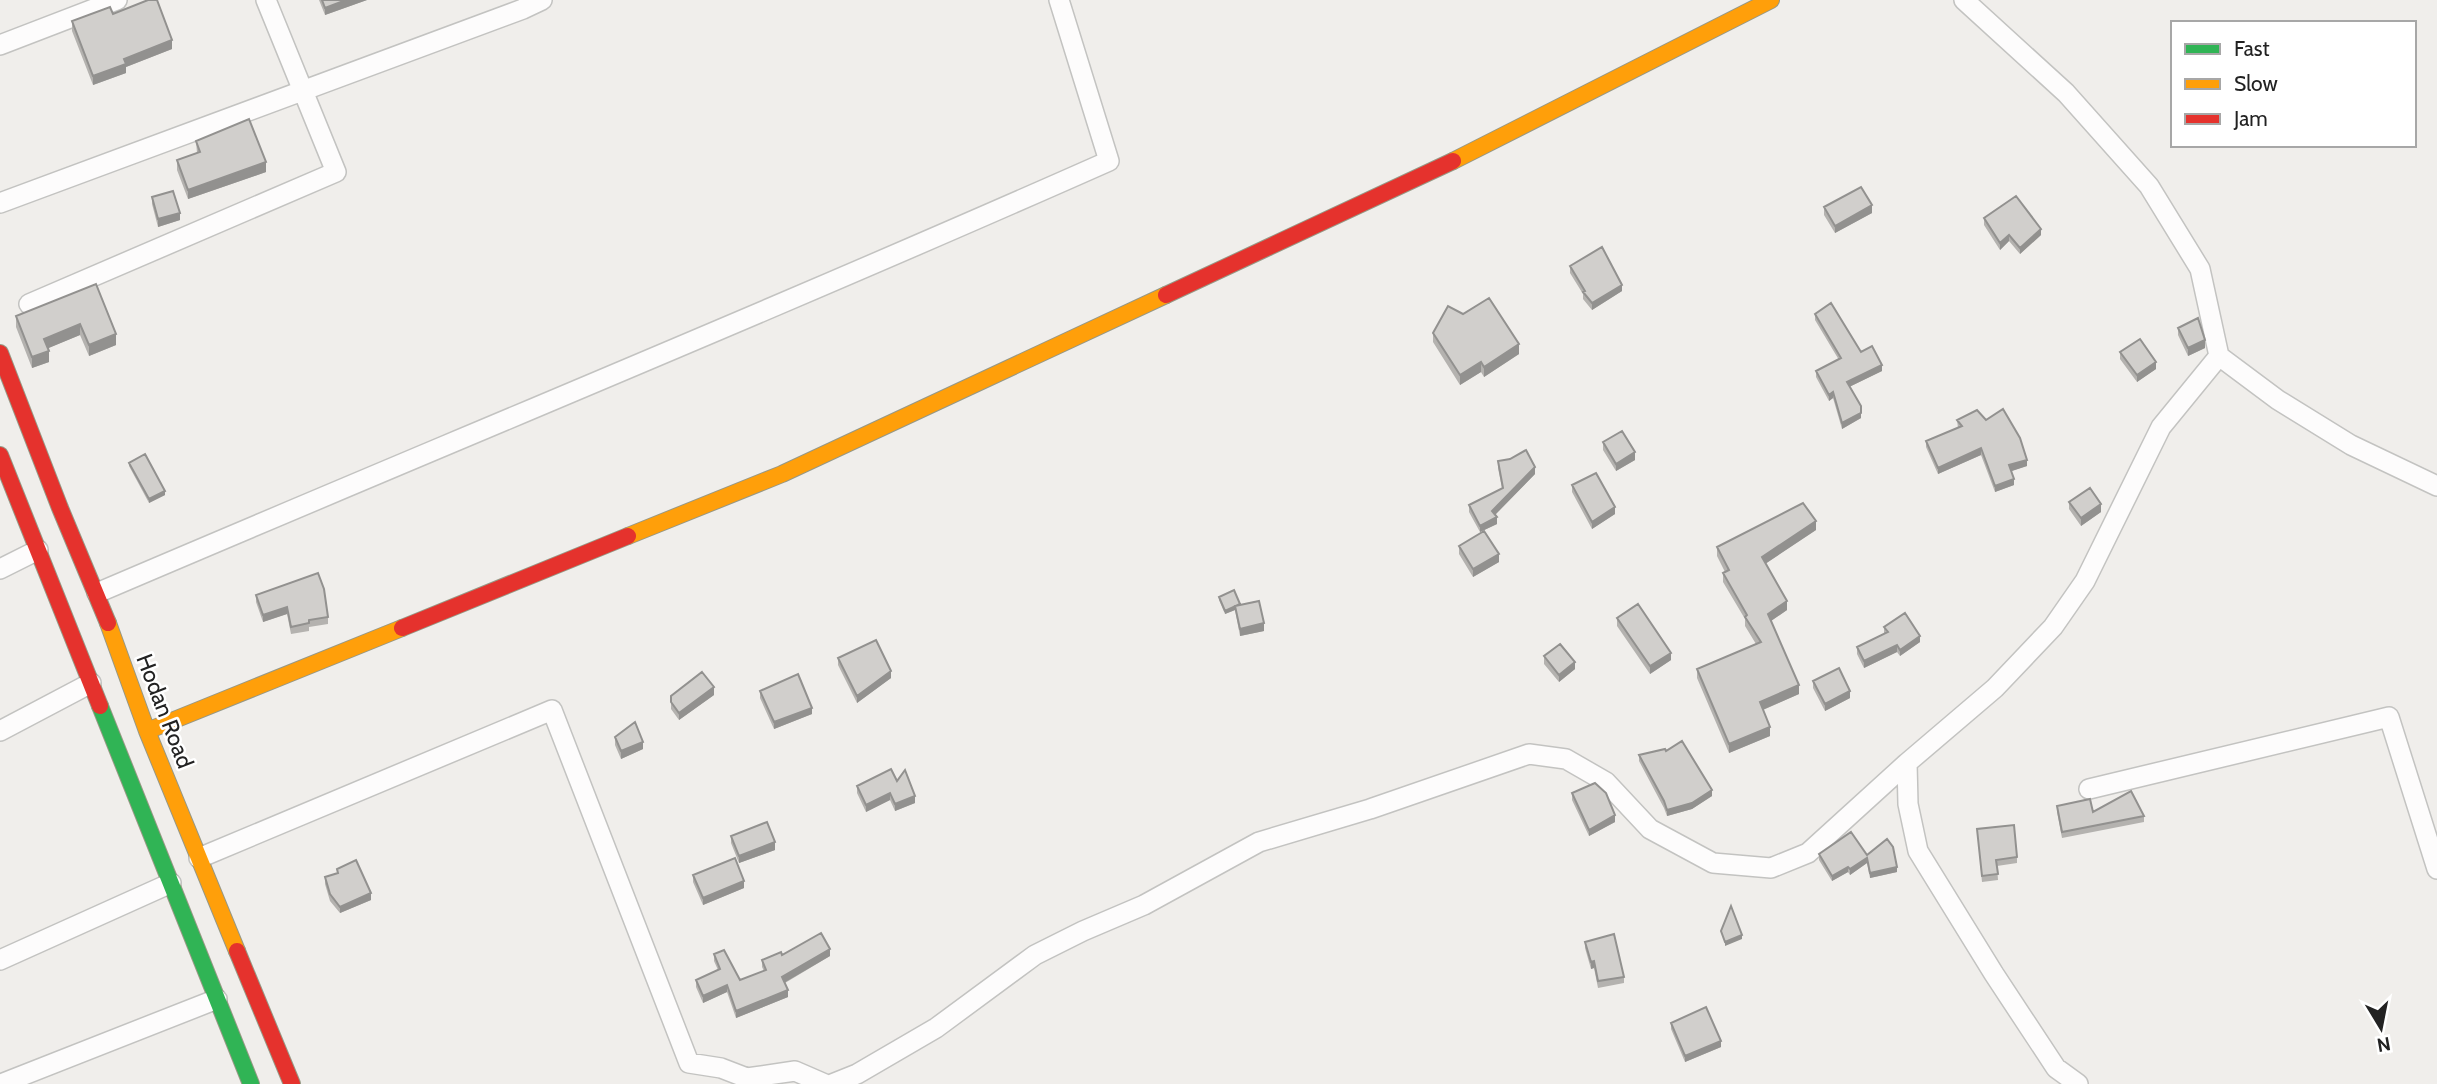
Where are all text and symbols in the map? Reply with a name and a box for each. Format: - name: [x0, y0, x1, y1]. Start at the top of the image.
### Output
- legend: [2171, 21, 2416, 147]
- text: Fast: [2234, 36, 2270, 61]
- text: Slow: [2234, 71, 2278, 96]
- text: Jam: [2233, 106, 2268, 131]
- street label: Hodan Road: [130, 650, 200, 772]
- north arrow: [2346, 993, 2416, 1063]
- text: N: [2375, 1032, 2392, 1057]

